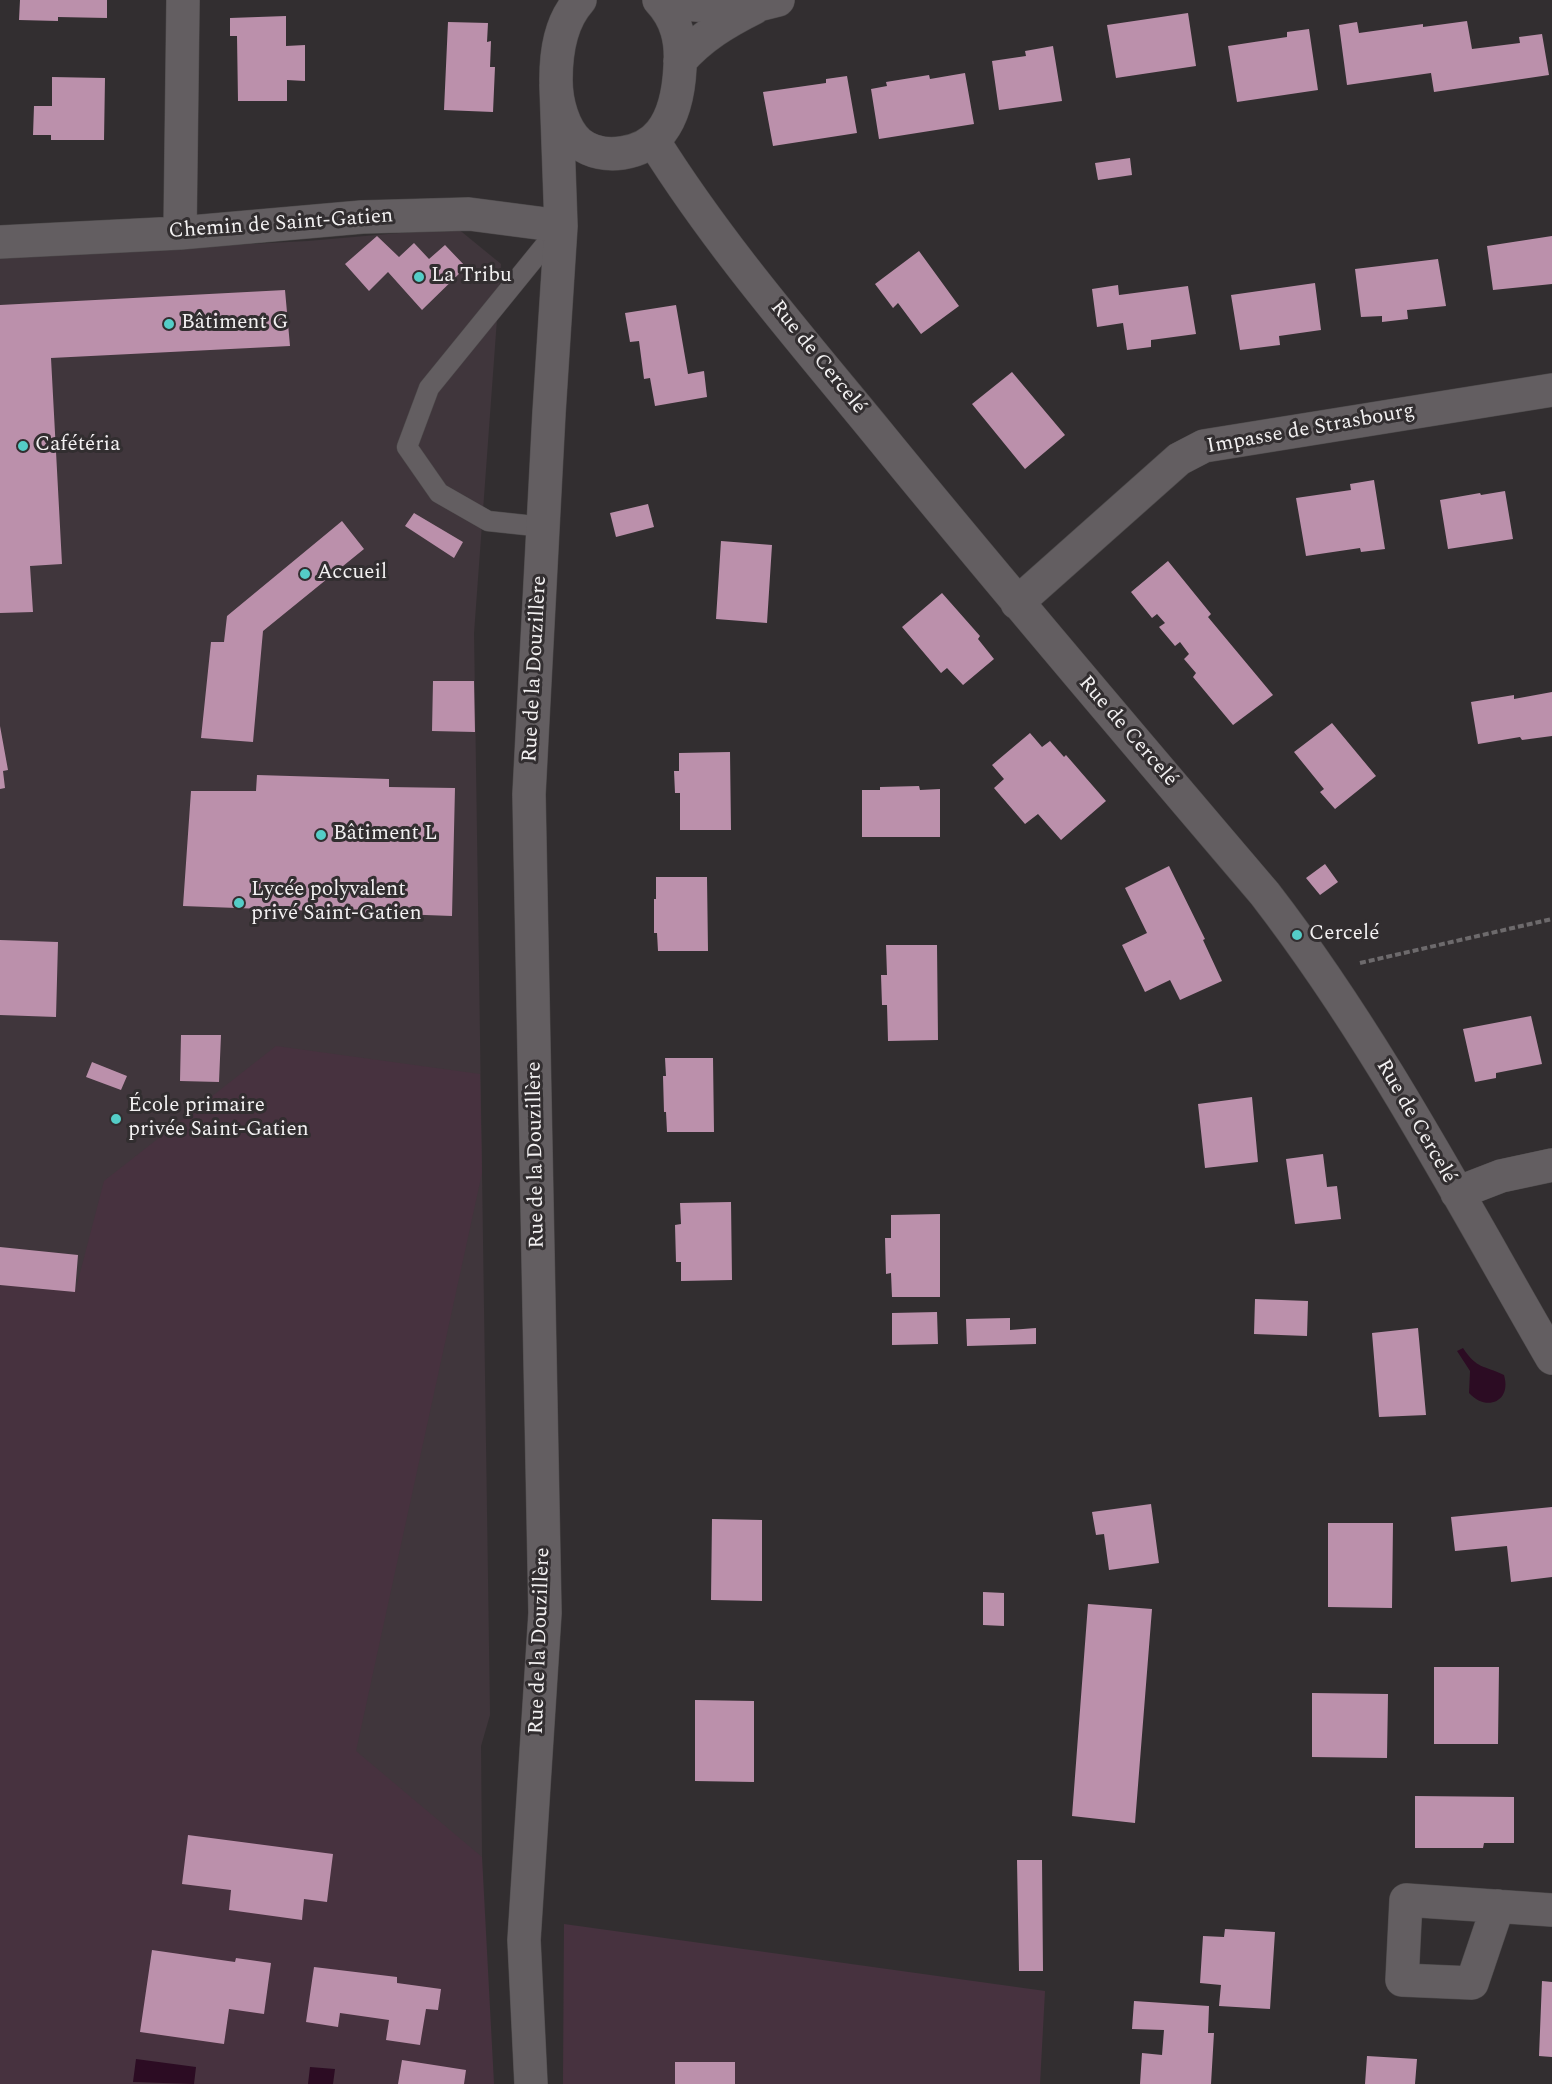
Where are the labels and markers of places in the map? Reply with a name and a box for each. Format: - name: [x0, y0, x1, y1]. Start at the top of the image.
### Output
- place label: La Tribu: [431, 264, 512, 290]
- marker: La Tribu: [412, 270, 426, 284]
- place label: Bâtiment G: [181, 311, 288, 337]
- marker: Bâtiment G: [162, 317, 176, 331]
- place label: Cafétéria: [35, 433, 120, 459]
- marker: Cafétéria: [16, 439, 30, 453]
- place label: Accueil: [317, 561, 387, 587]
- marker: Accueil: [298, 567, 312, 581]
- place label: Bâtiment L: [333, 822, 437, 848]
- marker: Bâtiment L: [314, 828, 328, 842]
- place label: Lycée polyvalent privé Saint-Gatien: [251, 878, 422, 928]
- marker: Lycée polyvalent privé Saint-Gatien: [232, 896, 246, 910]
- place label: Cercelé: [1309, 922, 1379, 948]
- marker: Cercelé: [1290, 928, 1304, 942]
- place label: École primaire privée Saint-Gatien: [128, 1094, 309, 1144]
- marker: École primaire privée Saint-Gatien: [109, 1112, 123, 1126]

